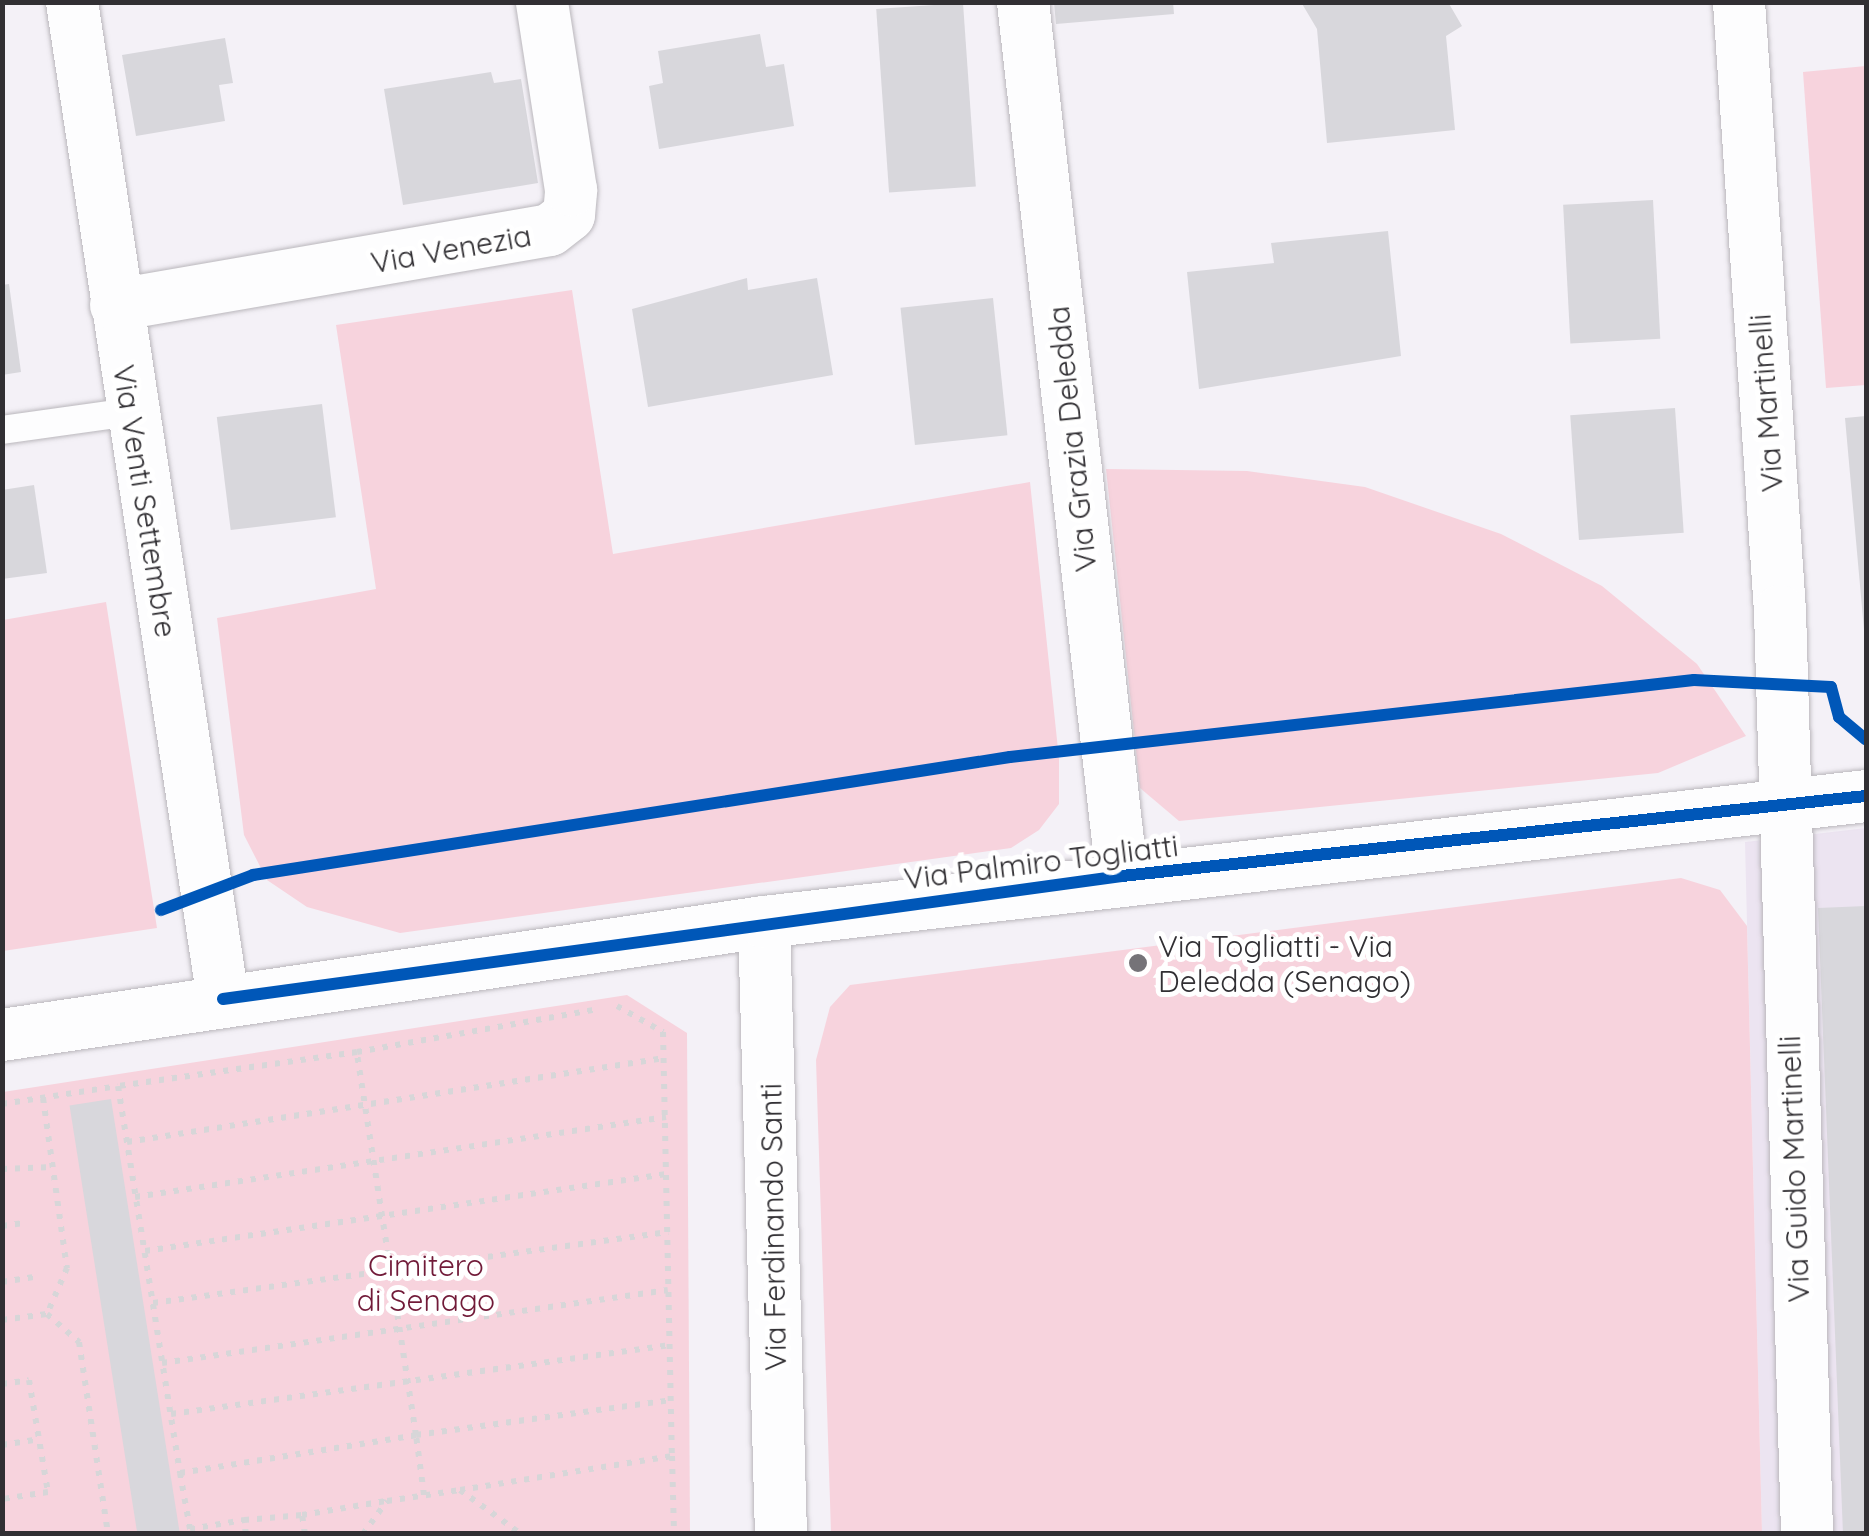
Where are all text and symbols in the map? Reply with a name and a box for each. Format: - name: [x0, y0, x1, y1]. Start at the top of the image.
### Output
- street label: Via Venezia: [368, 217, 534, 281]
- street label: Via Grazia Deledda: [1040, 304, 1104, 574]
- street label: Via Martinelli: [1742, 313, 1790, 493]
- street label: Via Venti Settembre: [106, 362, 184, 640]
- street label: Via Palmiro Togliatti: [902, 827, 1180, 897]
- place label: Via Togliatti - Via Deledda (Senago): [1158, 928, 1411, 998]
- marker: Via Togliatti - Via Deledda (Senago): [1127, 952, 1149, 974]
- street label: Via Guido Martinelli: [1771, 1035, 1817, 1303]
- street label: Via Ferdinando Santi: [752, 1083, 794, 1371]
- park label: Cimitero di Senago: [357, 1247, 495, 1318]

